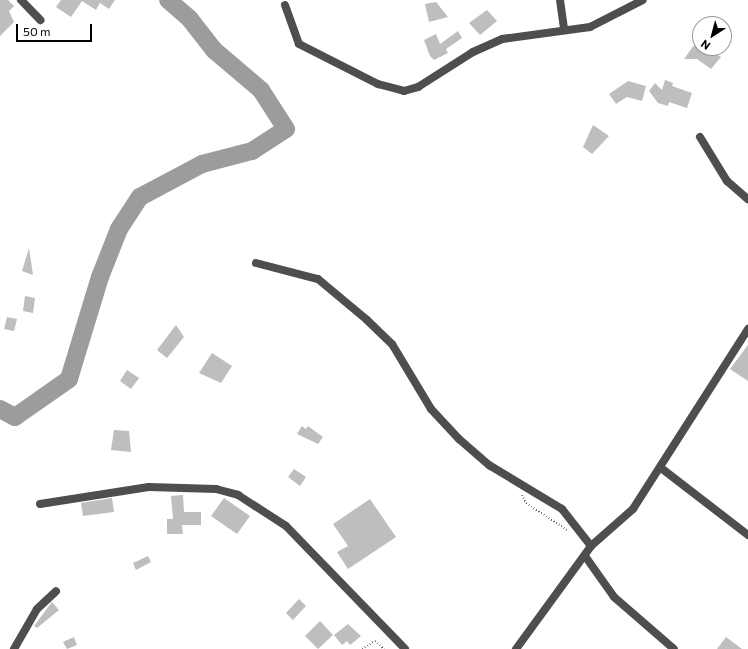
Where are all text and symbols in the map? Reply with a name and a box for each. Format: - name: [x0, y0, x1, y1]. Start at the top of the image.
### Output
- scale bar: [18, 16, 94, 42]
- north arrow: [692, 16, 732, 56]
- text: 50 m: [23, 24, 51, 38]
- text: N: [698, 38, 712, 53]

